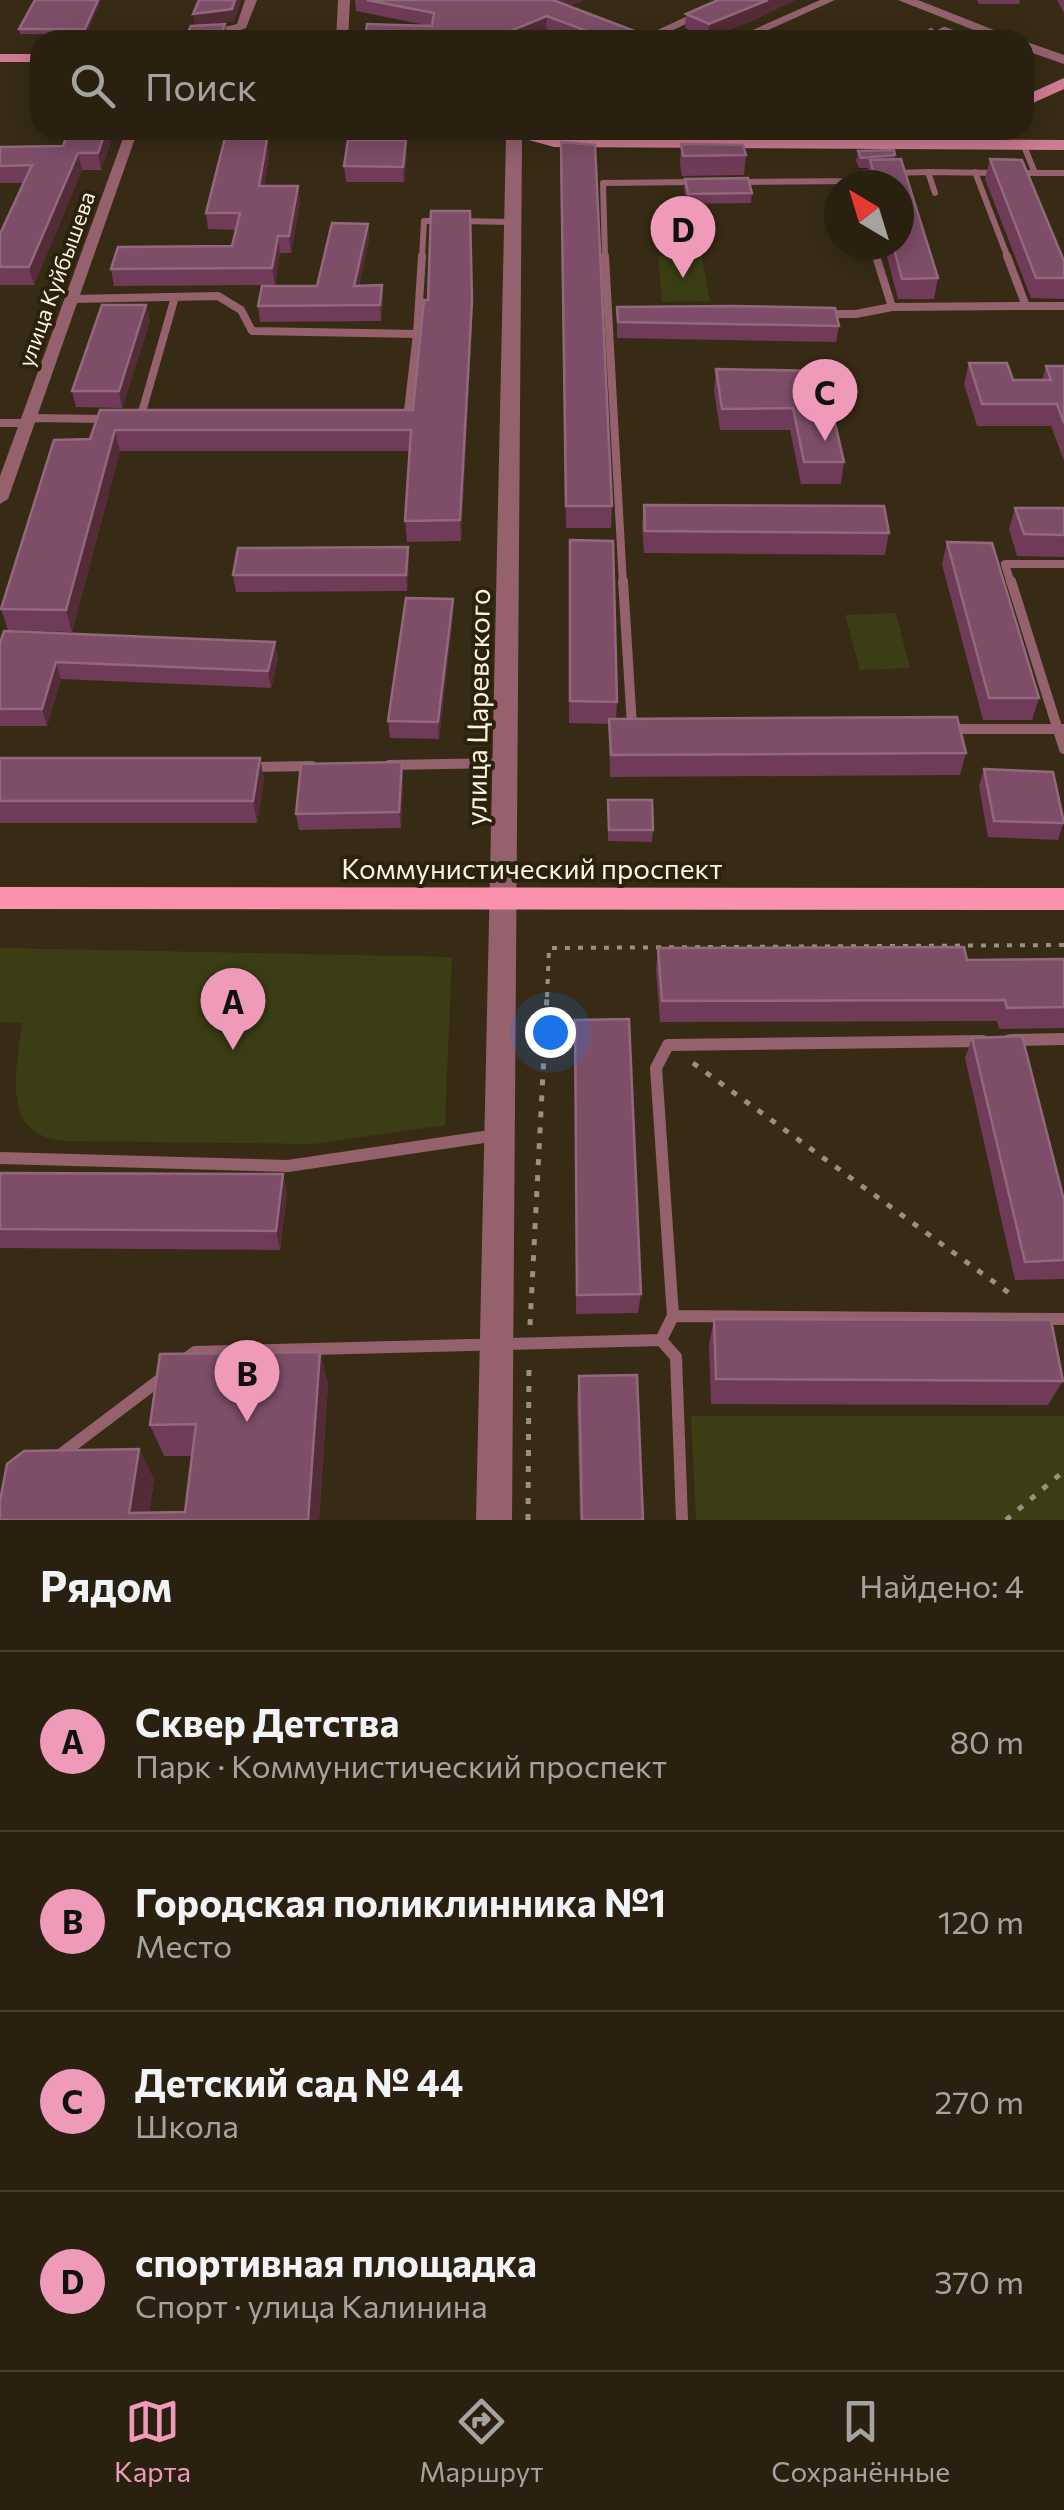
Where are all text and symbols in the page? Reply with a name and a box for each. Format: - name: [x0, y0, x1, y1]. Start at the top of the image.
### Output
- search box: [30, 30, 1034, 140]
- icon: search: [65, 58, 120, 113]
- text: Поиск: [145, 62, 257, 109]
- north arrow: [824, 170, 914, 260]
- street label: улица Куйбышева: [12, 188, 100, 370]
- pin: D: [650, 196, 716, 278]
- pin: C: [792, 358, 858, 441]
- street label: улица Царевского: [458, 588, 496, 826]
- street label: Коммунистический проспект: [341, 851, 723, 885]
- pin: A: [200, 968, 266, 1050]
- your location: [525, 1007, 576, 1058]
- pin: B: [214, 1340, 280, 1422]
- text: Рядом: [40, 1559, 172, 1611]
- text: Найдено: 4: [859, 1565, 1024, 1605]
- text: Сквер Детства: [135, 1698, 399, 1745]
- text: A: [61, 1721, 84, 1761]
- text: 80 m: [950, 1721, 1024, 1761]
- text: Парк · Коммунистический проспект: [135, 1745, 667, 1785]
- text: Городская поликлинника №1: [135, 1878, 666, 1925]
- text: B: [62, 1901, 83, 1941]
- text: 120 m: [938, 1901, 1024, 1941]
- text: Место: [135, 1925, 232, 1965]
- text: Детский сад № 44: [135, 2058, 463, 2105]
- text: C: [62, 2081, 83, 2121]
- text: 270 m: [935, 2081, 1024, 2121]
- text: Школа: [135, 2105, 239, 2145]
- text: спортивная площадка: [135, 2238, 537, 2285]
- text: D: [61, 2261, 84, 2301]
- text: 370 m: [934, 2261, 1024, 2301]
- text: Спорт · улица Калинина: [135, 2285, 488, 2325]
- tab: Карта: [114, 2394, 191, 2488]
- tab: Маршрут: [419, 2394, 543, 2488]
- tab: Сохранённые: [771, 2394, 950, 2488]

